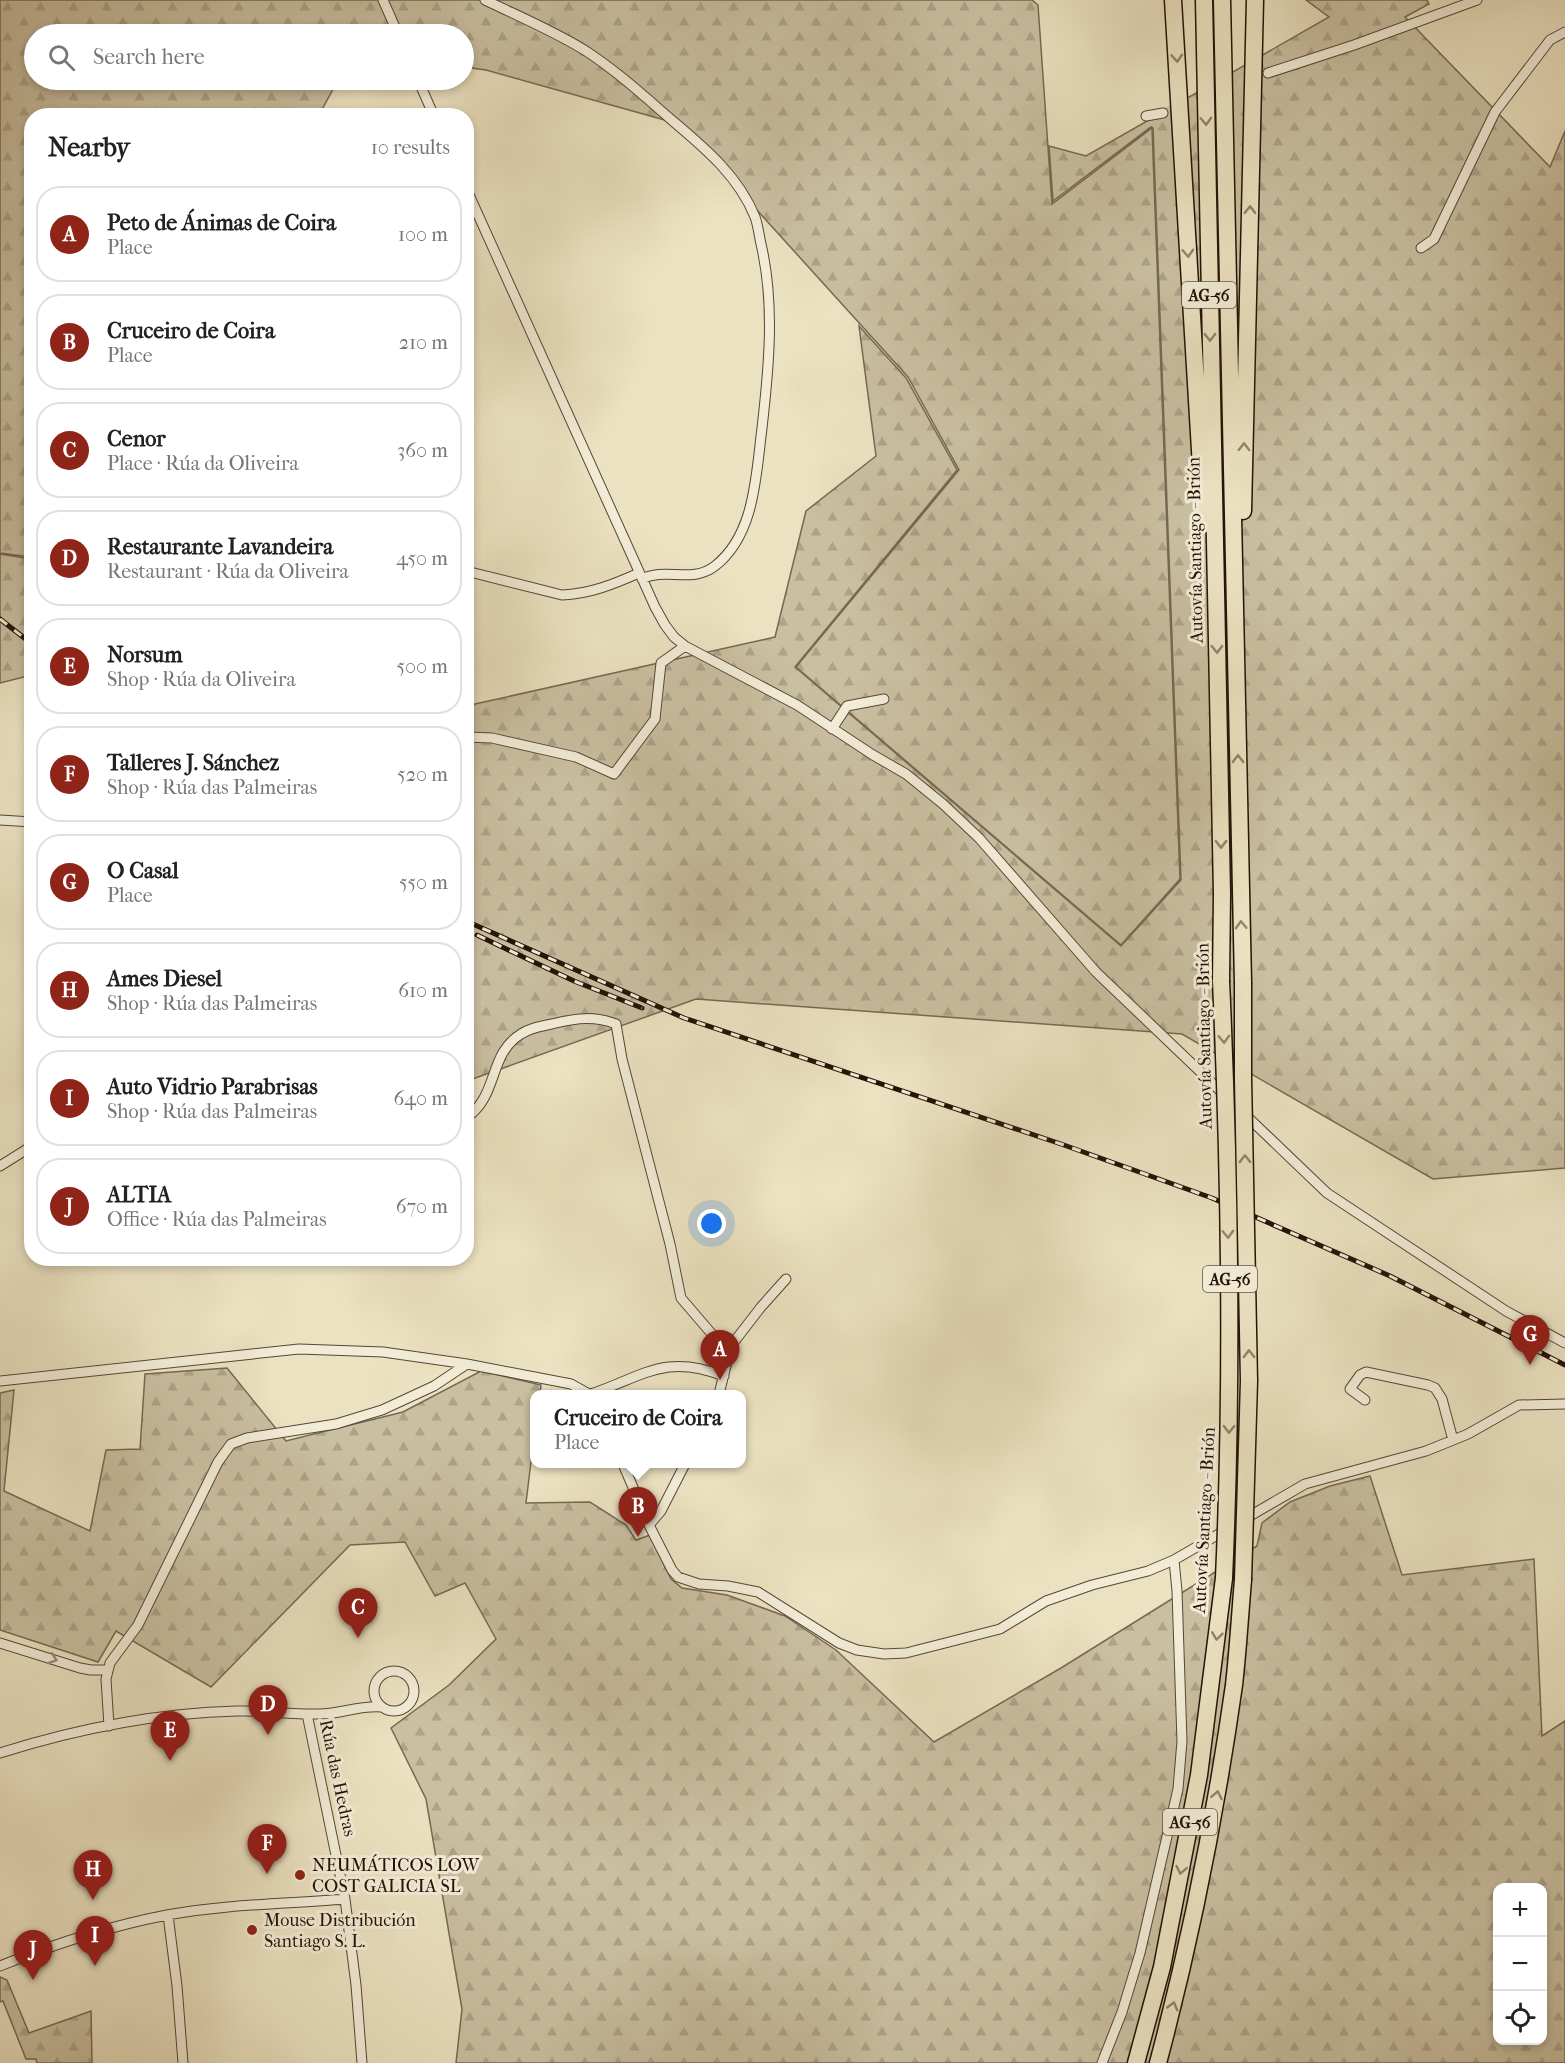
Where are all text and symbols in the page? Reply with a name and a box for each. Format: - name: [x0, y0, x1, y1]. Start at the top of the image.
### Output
- search box: [24, 24, 474, 90]
- icon: search: [45, 41, 78, 74]
- text: Search here: [93, 44, 205, 70]
- one-way arrow: [1170, 54, 1183, 63]
- one-way arrow: [1200, 117, 1213, 126]
- text: Nearby: [48, 132, 130, 163]
- text: 10 results: [371, 136, 450, 159]
- one-way arrow: [1244, 206, 1256, 215]
- text: Peto de Ánimas de Coira: [107, 210, 336, 236]
- text: A: [63, 223, 76, 246]
- text: 100 m: [398, 223, 448, 246]
- text: Place: [107, 236, 153, 259]
- one-way arrow: [1181, 249, 1194, 258]
- road number: AG-56: [1182, 282, 1236, 308]
- text: Cruceiro de Coira: [107, 318, 275, 344]
- text: B: [63, 331, 76, 354]
- text: 210 m: [399, 331, 448, 354]
- one-way arrow: [1204, 333, 1216, 342]
- text: Place: [107, 344, 153, 367]
- text: Cenor: [107, 426, 166, 452]
- text: C: [63, 439, 76, 462]
- text: 360 m: [397, 439, 448, 462]
- one-way arrow: [1238, 442, 1251, 451]
- text: Place · Rúa da Oliveira: [107, 452, 299, 475]
- street label: Autovía Santiago - Brión: [1183, 456, 1208, 644]
- text: Restaurante Lavandeira: [107, 534, 333, 560]
- text: D: [62, 547, 77, 570]
- text: 450 m: [396, 547, 448, 570]
- text: Restaurant · Rúa da Oliveira: [107, 560, 349, 583]
- text: Norsum: [107, 642, 183, 668]
- one-way arrow: [1211, 645, 1223, 654]
- text: E: [63, 655, 76, 678]
- text: 500 m: [396, 655, 448, 678]
- text: Shop · Rúa da Oliveira: [107, 668, 296, 691]
- text: Talleres J. Sánchez: [107, 750, 279, 776]
- one-way arrow: [1232, 755, 1244, 764]
- text: F: [64, 763, 75, 786]
- text: 520 m: [397, 763, 448, 786]
- text: Shop · Rúa das Palmeiras: [107, 776, 317, 799]
- one-way arrow: [1215, 840, 1227, 849]
- text: O Casal: [107, 858, 179, 884]
- text: G: [62, 871, 77, 894]
- text: 550 m: [399, 871, 448, 894]
- text: Place: [107, 884, 153, 907]
- one-way arrow: [1235, 920, 1248, 929]
- street label: Autovía Santiago - Brión: [1192, 942, 1217, 1130]
- text: Ames Diesel: [107, 966, 222, 992]
- text: H: [62, 979, 77, 1002]
- text: 610 m: [398, 979, 448, 1002]
- text: Shop · Rúa das Palmeiras: [107, 992, 317, 1015]
- one-way arrow: [1217, 1035, 1230, 1044]
- text: Auto Vidrio Parabrisas: [107, 1074, 318, 1100]
- text: I: [66, 1087, 73, 1110]
- text: 640 m: [393, 1087, 448, 1110]
- text: Shop · Rúa das Palmeiras: [107, 1100, 317, 1123]
- one-way arrow: [1239, 1155, 1251, 1164]
- text: ALTIA: [107, 1182, 171, 1208]
- text: J: [66, 1195, 73, 1218]
- text: 670 m: [396, 1195, 448, 1218]
- text: Office · Rúa das Palmeiras: [107, 1208, 327, 1231]
- your location: [697, 1209, 726, 1238]
- one-way arrow: [1222, 1230, 1235, 1239]
- road number: AG-56: [1203, 1266, 1257, 1292]
- pin: G: [1510, 1316, 1550, 1365]
- pin: A: [700, 1330, 740, 1380]
- one-way arrow: [1242, 1349, 1255, 1358]
- popup: [530, 1390, 746, 1468]
- text: Cruceiro de Coira: [554, 1405, 722, 1431]
- one-way arrow: [1223, 1424, 1236, 1433]
- street label: Autovía Santiago - Brión: [1189, 1426, 1220, 1615]
- text: Place: [554, 1431, 600, 1454]
- pin: B: [618, 1488, 658, 1537]
- pin: C: [338, 1588, 378, 1638]
- one-way arrow: [1211, 1631, 1223, 1640]
- one-way arrow: [47, 1652, 58, 1664]
- pin: D: [248, 1686, 288, 1735]
- pin: E: [150, 1712, 190, 1761]
- street label: Rúa das Hedras: [315, 1718, 360, 1839]
- one-way arrow: [1210, 1790, 1223, 1800]
- road number: AG-56: [1163, 1809, 1217, 1835]
- pin: F: [248, 1824, 286, 1874]
- pin: H: [74, 1850, 112, 1900]
- place label: NEUMÁTICOS LOW COST GALICIA SL: [312, 1854, 480, 1897]
- one-way arrow: [1175, 1865, 1188, 1875]
- marker: NEUMÁTICOS LOW COST GALICIA SL: [293, 1868, 307, 1882]
- map controls: [1493, 1883, 1547, 2045]
- button: +: [1493, 1883, 1547, 1937]
- place label: Mouse Distribución Santiago S. L.: [264, 1910, 416, 1952]
- pin: I: [76, 1916, 115, 1966]
- marker: Mouse Distribución Santiago S. L.: [245, 1923, 259, 1937]
- pin: J: [14, 1930, 52, 1980]
- button: −: [1493, 1937, 1547, 1991]
- button: locate: [1493, 1991, 1547, 2045]
- one-way arrow: [1165, 2002, 1178, 2012]

